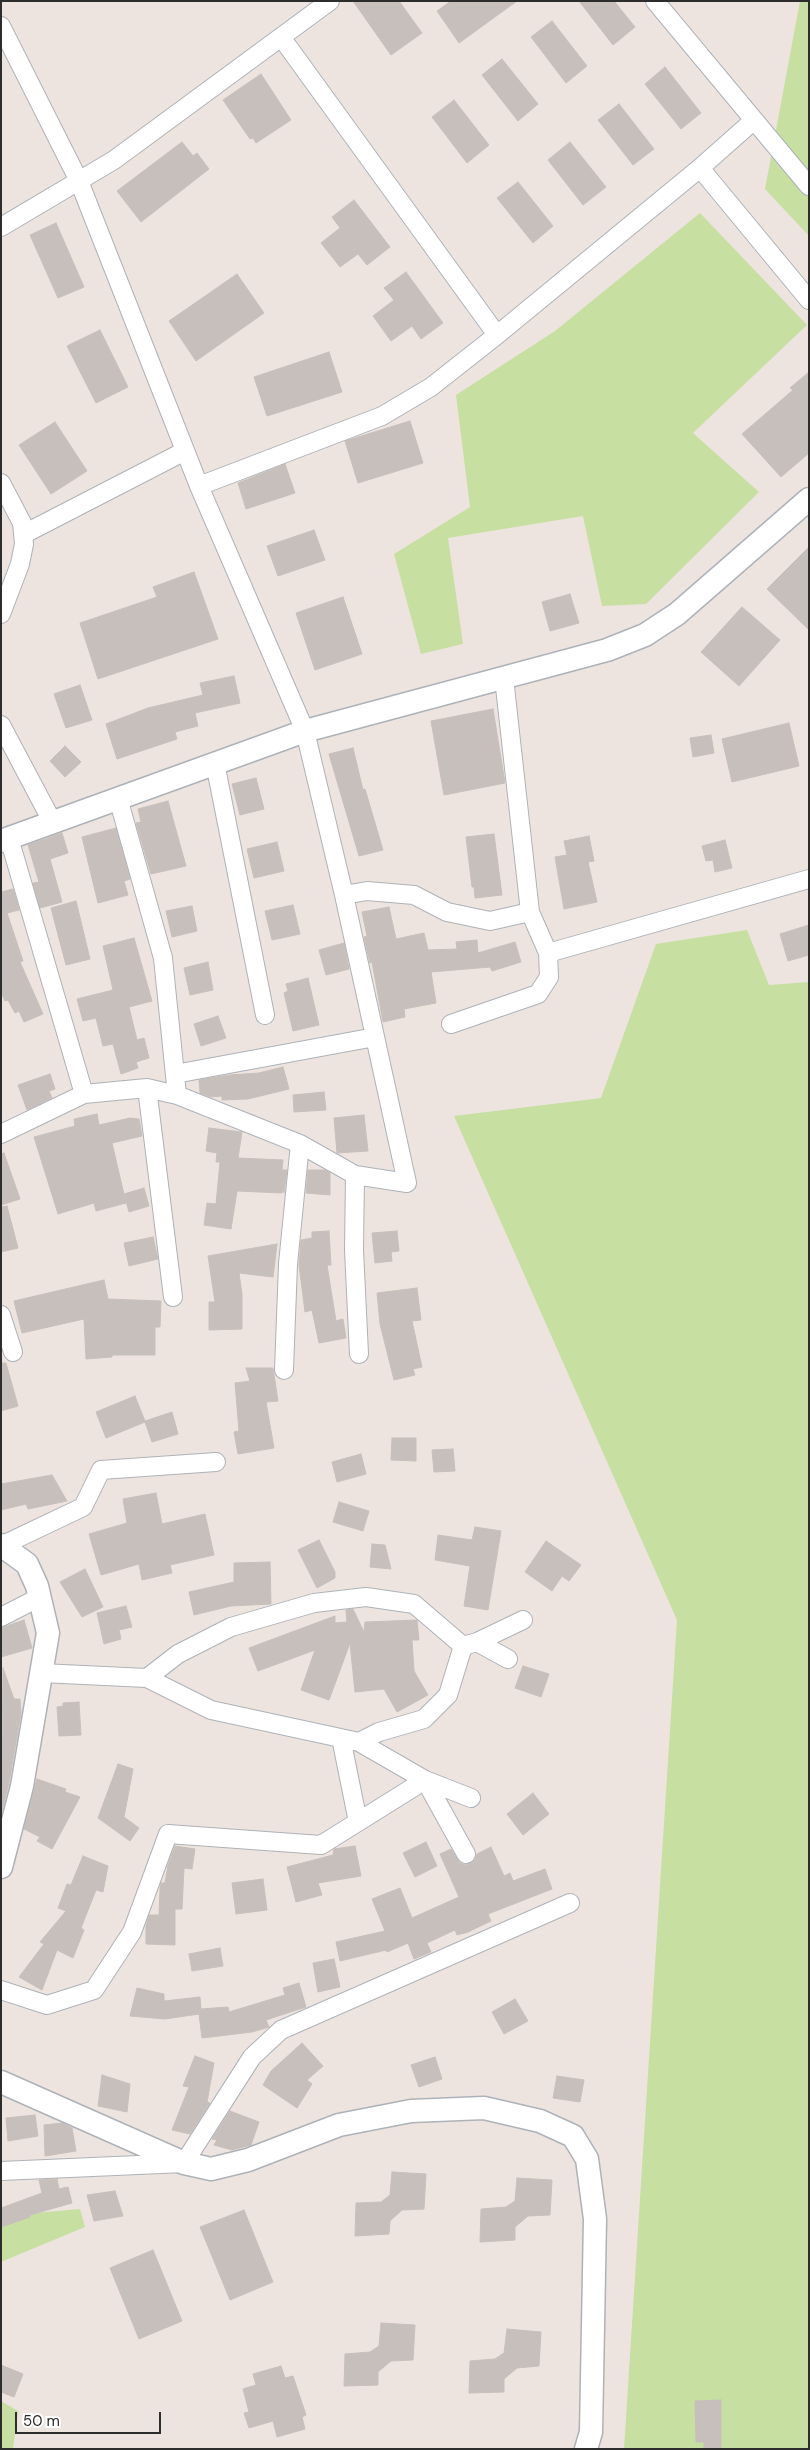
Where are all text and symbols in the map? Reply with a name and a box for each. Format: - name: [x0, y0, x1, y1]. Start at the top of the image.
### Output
- scale bar: [18, 2402, 164, 2434]
- text: 50 m: [23, 2411, 60, 2431]

